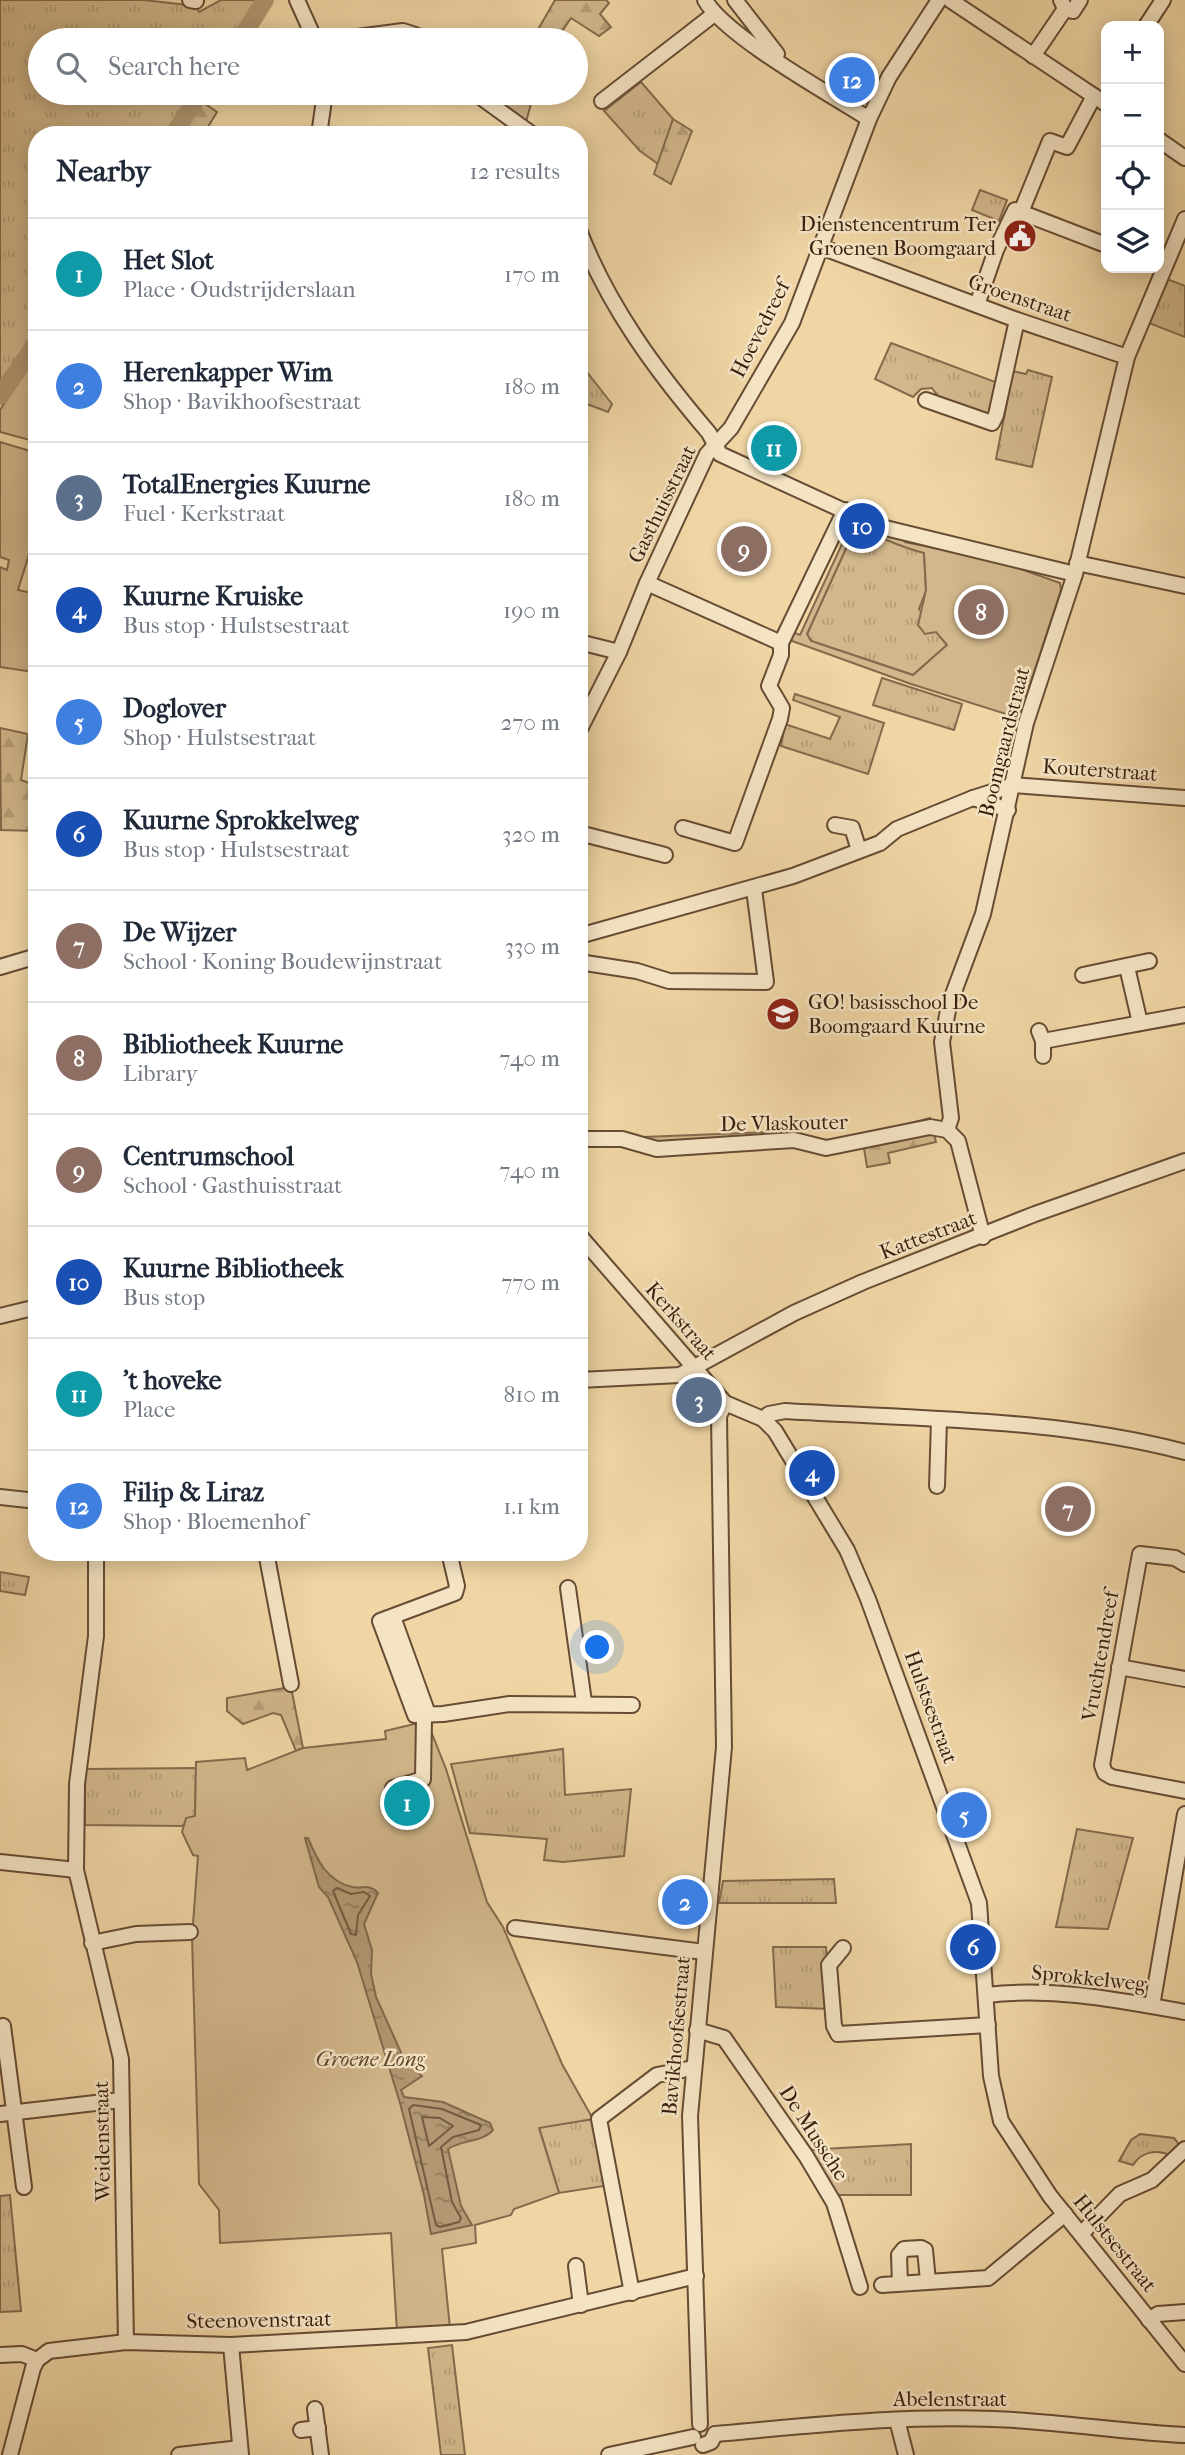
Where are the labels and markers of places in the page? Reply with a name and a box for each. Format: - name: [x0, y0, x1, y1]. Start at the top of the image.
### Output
- pin: 12: [829, 54, 875, 106]
- place label: Dienstencentrum Ter Groenen Boomgaard: [800, 212, 997, 260]
- public building icon: Dienstencentrum Ter Groenen Boomgaard: [1001, 217, 1039, 255]
- pin: 11: [751, 422, 797, 474]
- pin: 10: [839, 500, 885, 552]
- pin: 9: [721, 523, 767, 575]
- pin: 8: [958, 586, 1004, 638]
- place label: GO! basisschool De Boomgaard Kuurne: [808, 990, 986, 1038]
- school or university icon: GO! basisschool De Boomgaard Kuurne: [764, 995, 802, 1033]
- pin: 3: [676, 1374, 722, 1426]
- pin: 4: [789, 1447, 835, 1499]
- pin: 7: [1045, 1483, 1091, 1535]
- pin: 1: [384, 1777, 430, 1829]
- pin: 5: [941, 1789, 987, 1841]
- pin: 2: [662, 1876, 708, 1928]
- pin: 6: [950, 1921, 996, 1973]

